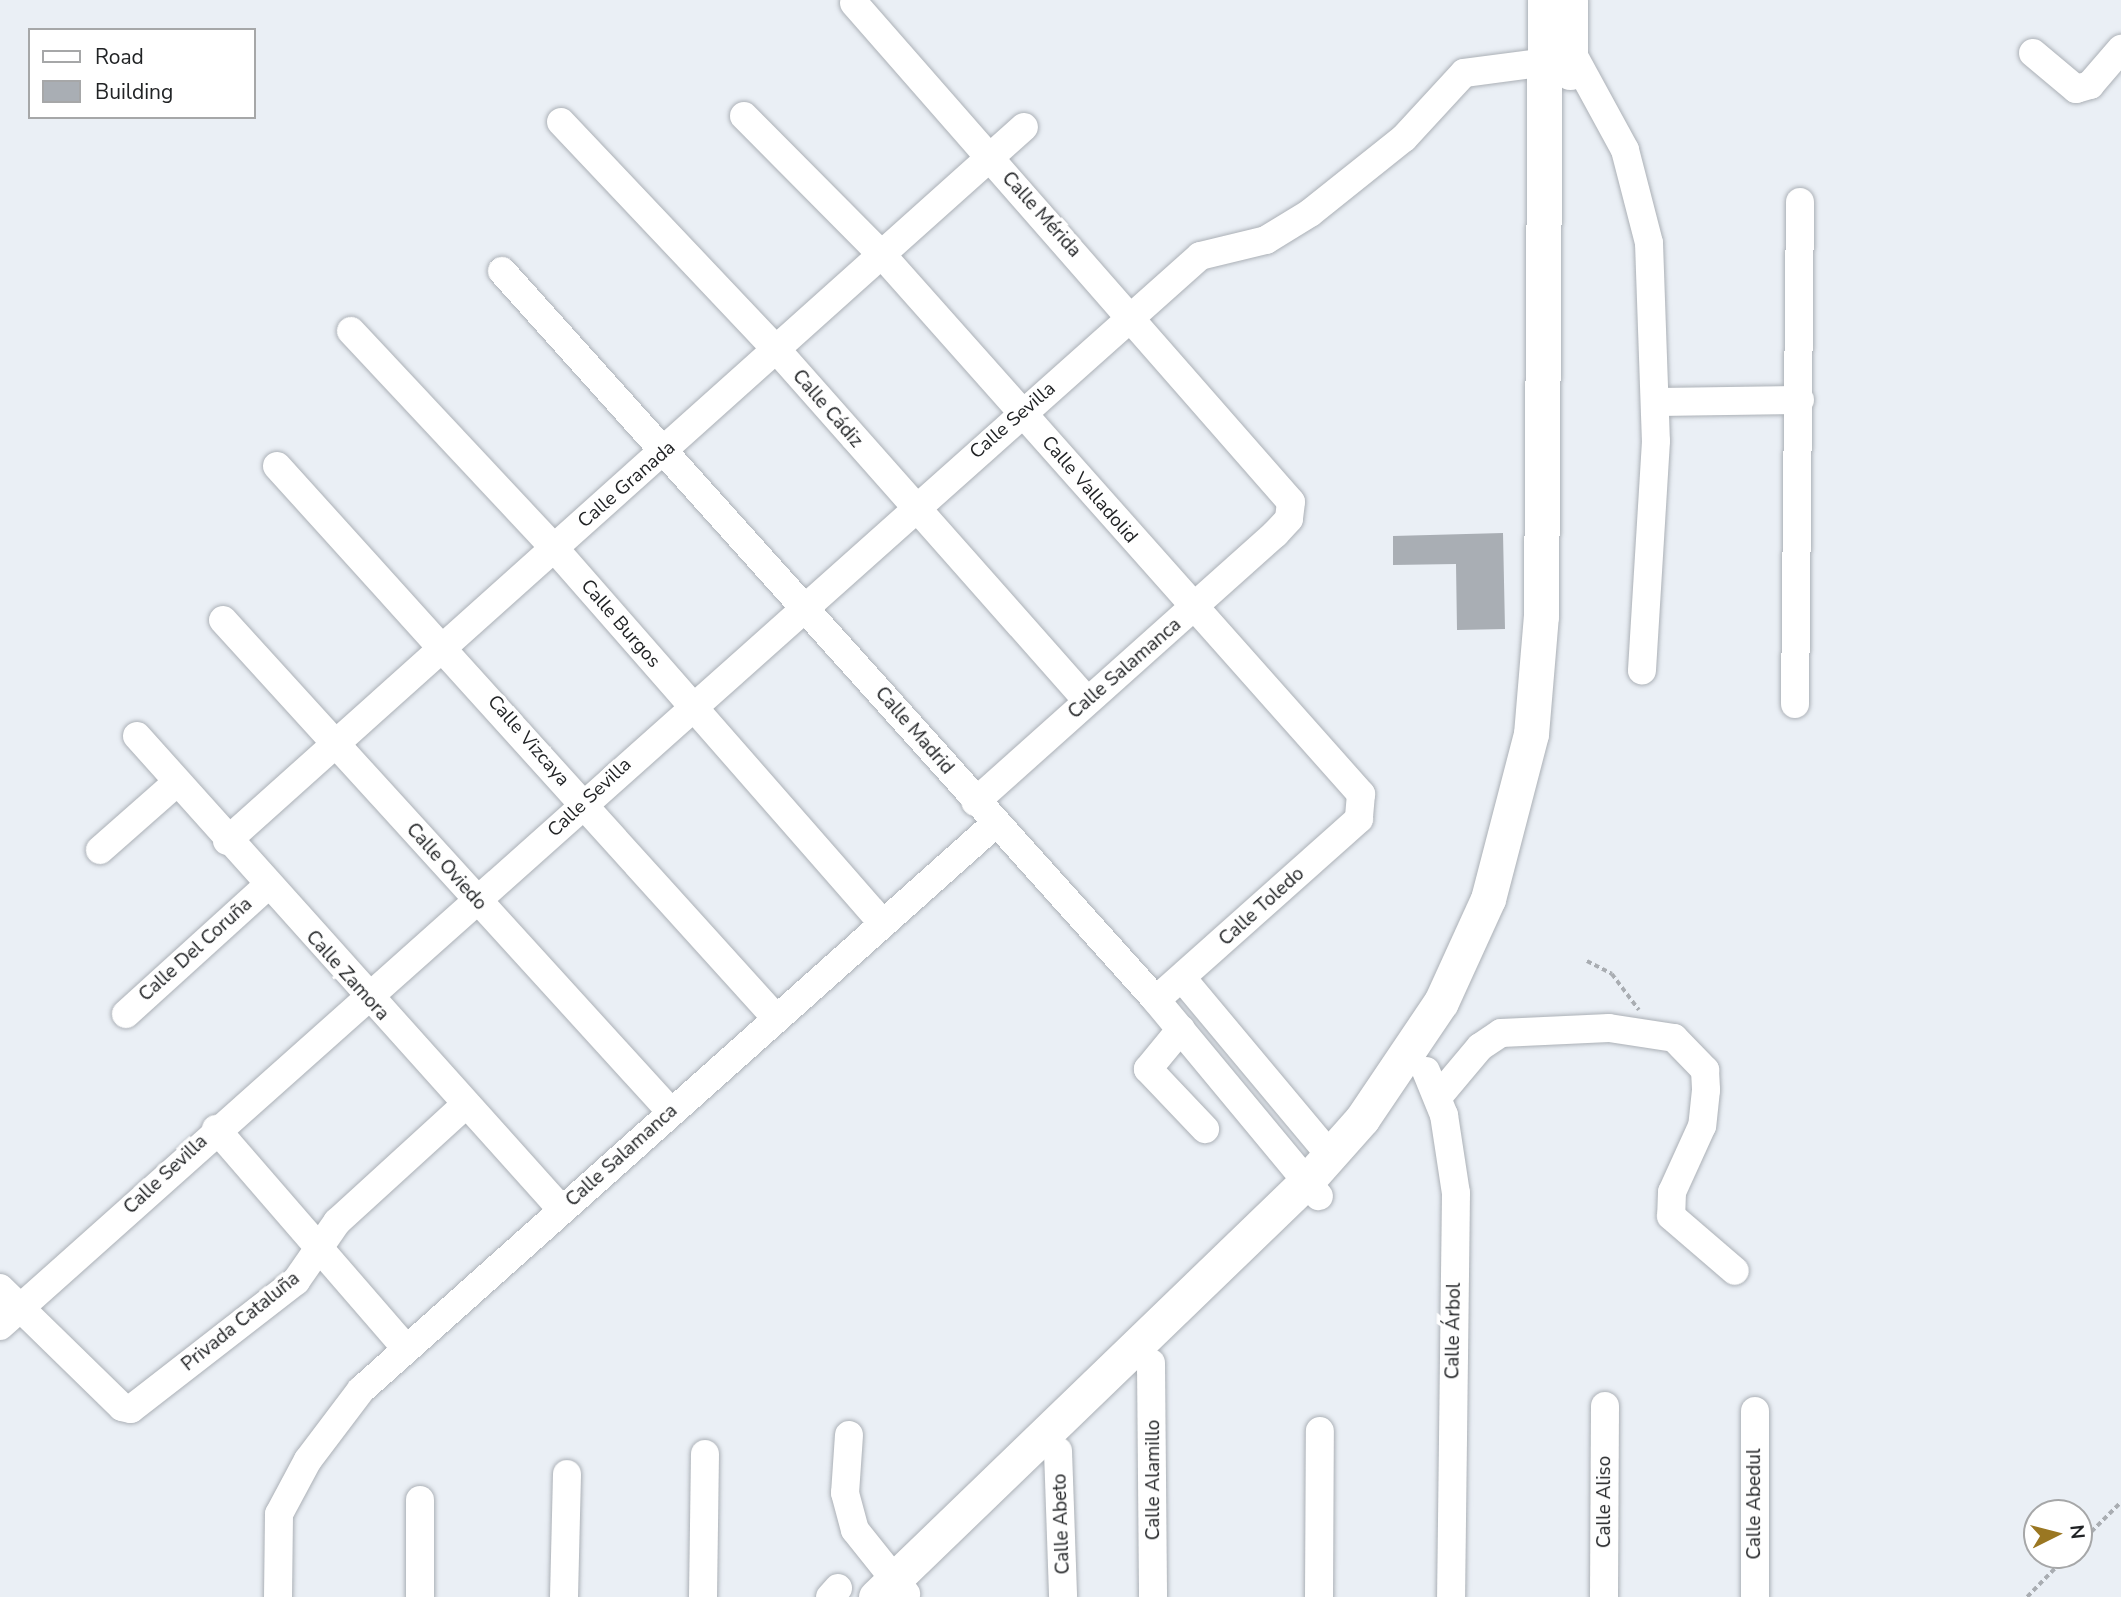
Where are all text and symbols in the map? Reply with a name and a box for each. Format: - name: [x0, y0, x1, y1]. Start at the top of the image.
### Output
- legend: [28, 28, 256, 119]
- text: Road: [95, 43, 144, 71]
- text: Building: [95, 78, 173, 106]
- street label: Calle Mérida: [997, 167, 1085, 263]
- street label: Calle Cádiz: [787, 365, 867, 453]
- street label: Calle Sevilla: [966, 378, 1060, 464]
- street label: Calle Valladolid: [1036, 432, 1142, 548]
- street label: Calle Granada: [574, 437, 680, 533]
- street label: Calle Burgos: [575, 575, 665, 673]
- street label: Calle Salamanca: [1064, 614, 1186, 724]
- street label: Calle Madrid: [870, 683, 958, 779]
- street label: Calle Vizcaya: [482, 691, 574, 791]
- street label: Calle Sevilla: [544, 754, 636, 842]
- street label: Calle Oviedo: [401, 819, 491, 915]
- street label: Calle Toledo: [1215, 863, 1309, 951]
- street label: Calle Del Coruña: [135, 893, 257, 1007]
- street label: Calle Zamora: [301, 926, 393, 1026]
- street label: Calle Salamanca: [562, 1100, 682, 1212]
- street label: Calle Sevilla: [120, 1131, 212, 1219]
- street label: Privada Cataluña: [177, 1267, 305, 1377]
- street label: Calle Árbol: [1442, 1283, 1466, 1379]
- street label: Calle Alamillo: [1143, 1420, 1165, 1540]
- street label: Calle Abedul: [1744, 1448, 1766, 1560]
- street label: Calle Aliso: [1594, 1456, 1616, 1548]
- street label: Calle Abeto: [1049, 1473, 1075, 1575]
- north arrow: [2023, 1499, 2093, 1569]
- text: N: [2063, 1524, 2091, 1540]

